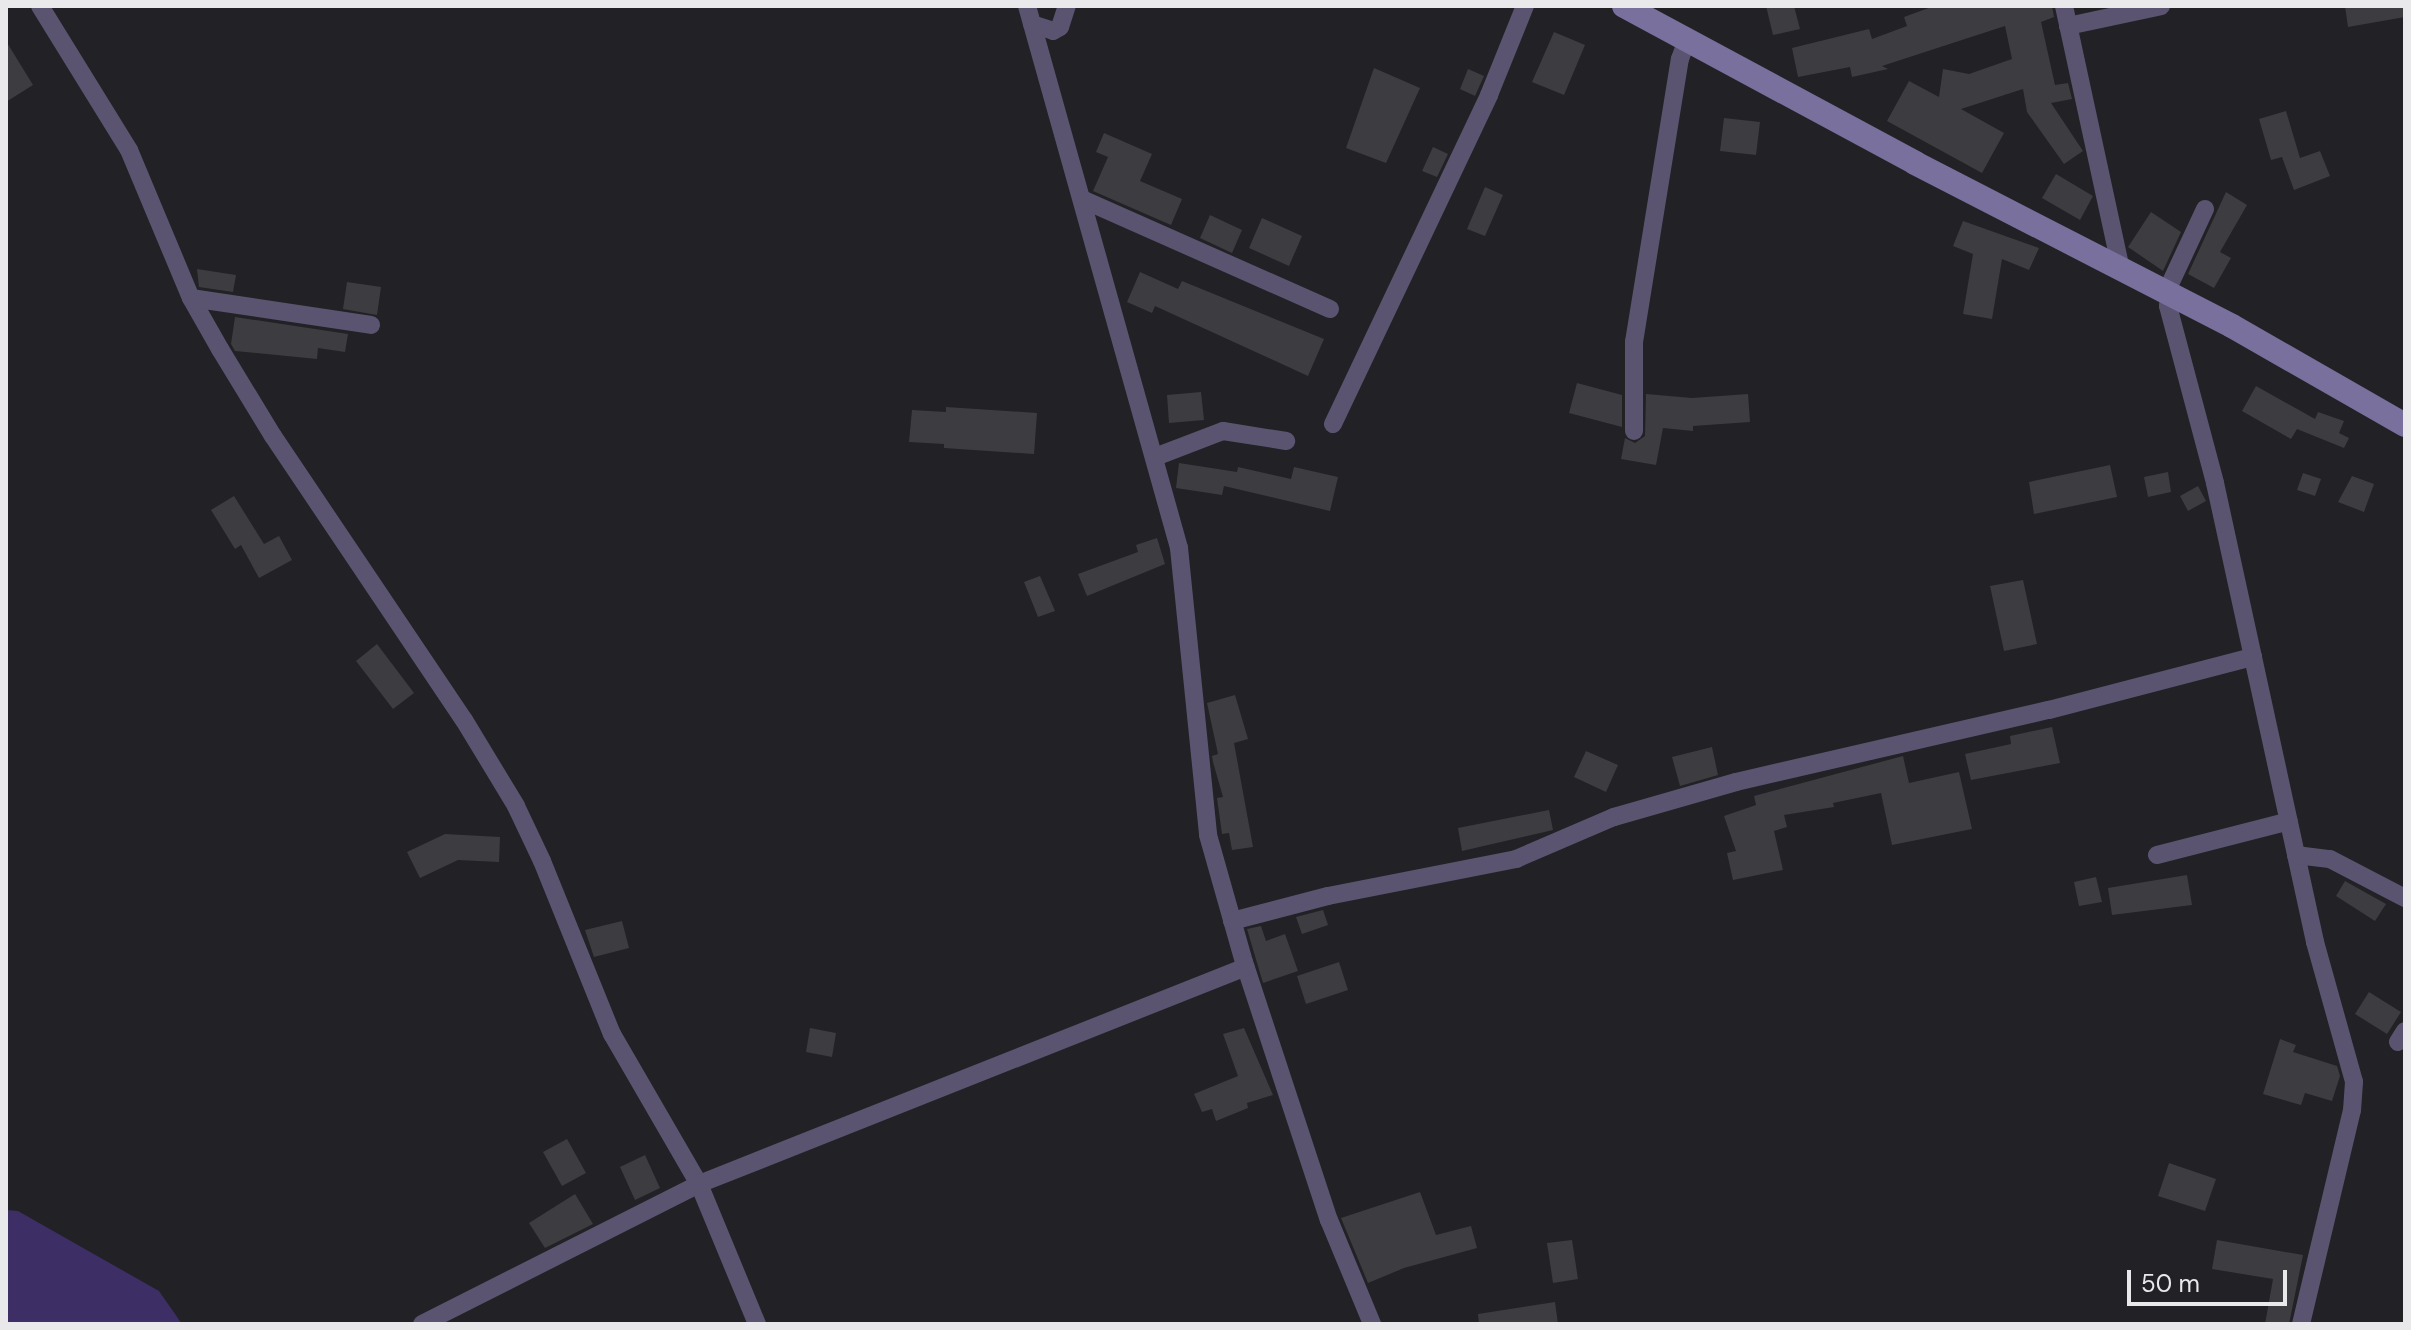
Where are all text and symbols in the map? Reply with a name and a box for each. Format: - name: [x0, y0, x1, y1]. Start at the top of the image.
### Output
- scale bar: [2131, 1254, 2291, 1304]
- text: 50 m: [2141, 1268, 2200, 1299]

